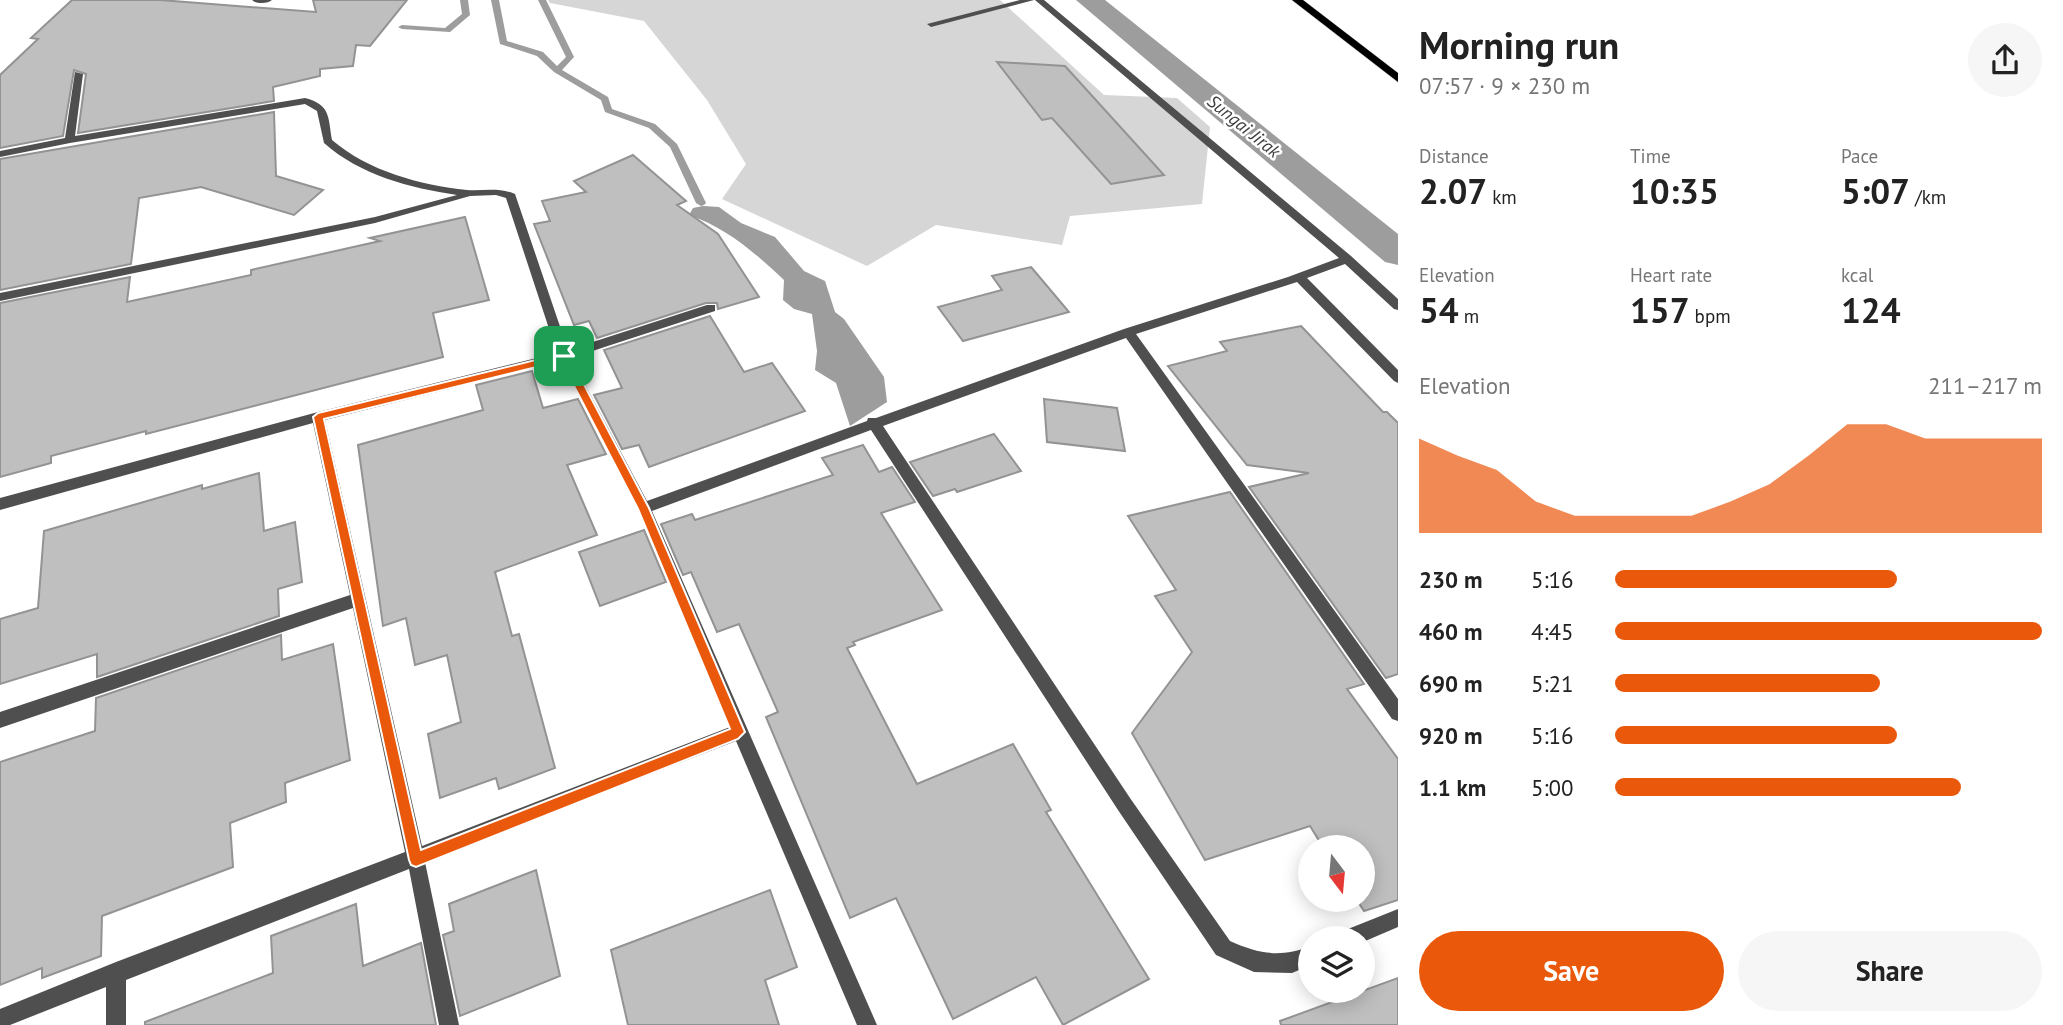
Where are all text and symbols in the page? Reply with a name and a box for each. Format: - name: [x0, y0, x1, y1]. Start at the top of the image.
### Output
- text: Morning run: [1419, 20, 1619, 69]
- button: share: [1968, 23, 2042, 97]
- text: 07:57 · 9 × 230 m: [1419, 71, 1590, 100]
- water label: Sungai Jirak: [1203, 90, 1286, 163]
- text: Distance: [1419, 144, 1489, 168]
- text: Time: [1630, 144, 1671, 168]
- text: Pace: [1841, 144, 1878, 168]
- text: 2.07: [1419, 168, 1487, 214]
- text: 10:35: [1630, 168, 1719, 214]
- text: 5:07: [1841, 168, 1910, 214]
- text: km: [1487, 185, 1517, 209]
- text: /km: [1910, 185, 1946, 209]
- text: Elevation: [1419, 263, 1495, 287]
- text: Heart rate: [1630, 263, 1712, 287]
- text: kcal: [1841, 263, 1873, 287]
- text: 54: [1419, 287, 1459, 333]
- text: 157: [1630, 287, 1690, 333]
- text: 124: [1841, 287, 1901, 333]
- text: m: [1459, 304, 1479, 328]
- text: bpm: [1690, 304, 1731, 328]
- pin: [534, 326, 594, 386]
- icon: arrive: [545, 337, 583, 375]
- text: Elevation: [1419, 371, 1511, 400]
- text: 211–217 m: [1928, 371, 2042, 400]
- text: 230 m: [1419, 565, 1482, 594]
- text: 5:16: [1531, 565, 1574, 594]
- text: 460 m: [1419, 617, 1482, 646]
- text: 4:45: [1531, 617, 1574, 646]
- text: 690 m: [1419, 669, 1482, 698]
- text: 5:21: [1531, 669, 1574, 698]
- text: 920 m: [1419, 721, 1482, 750]
- text: 5:16: [1531, 721, 1574, 750]
- text: 1.1 km: [1419, 773, 1486, 802]
- text: 5:00: [1531, 773, 1574, 802]
- north arrow: [1298, 835, 1376, 912]
- map controls: [1298, 835, 1375, 1003]
- button: layers: [1298, 926, 1375, 1003]
- button: Save: [1419, 931, 1724, 1011]
- button: Share: [1738, 931, 2042, 1011]

